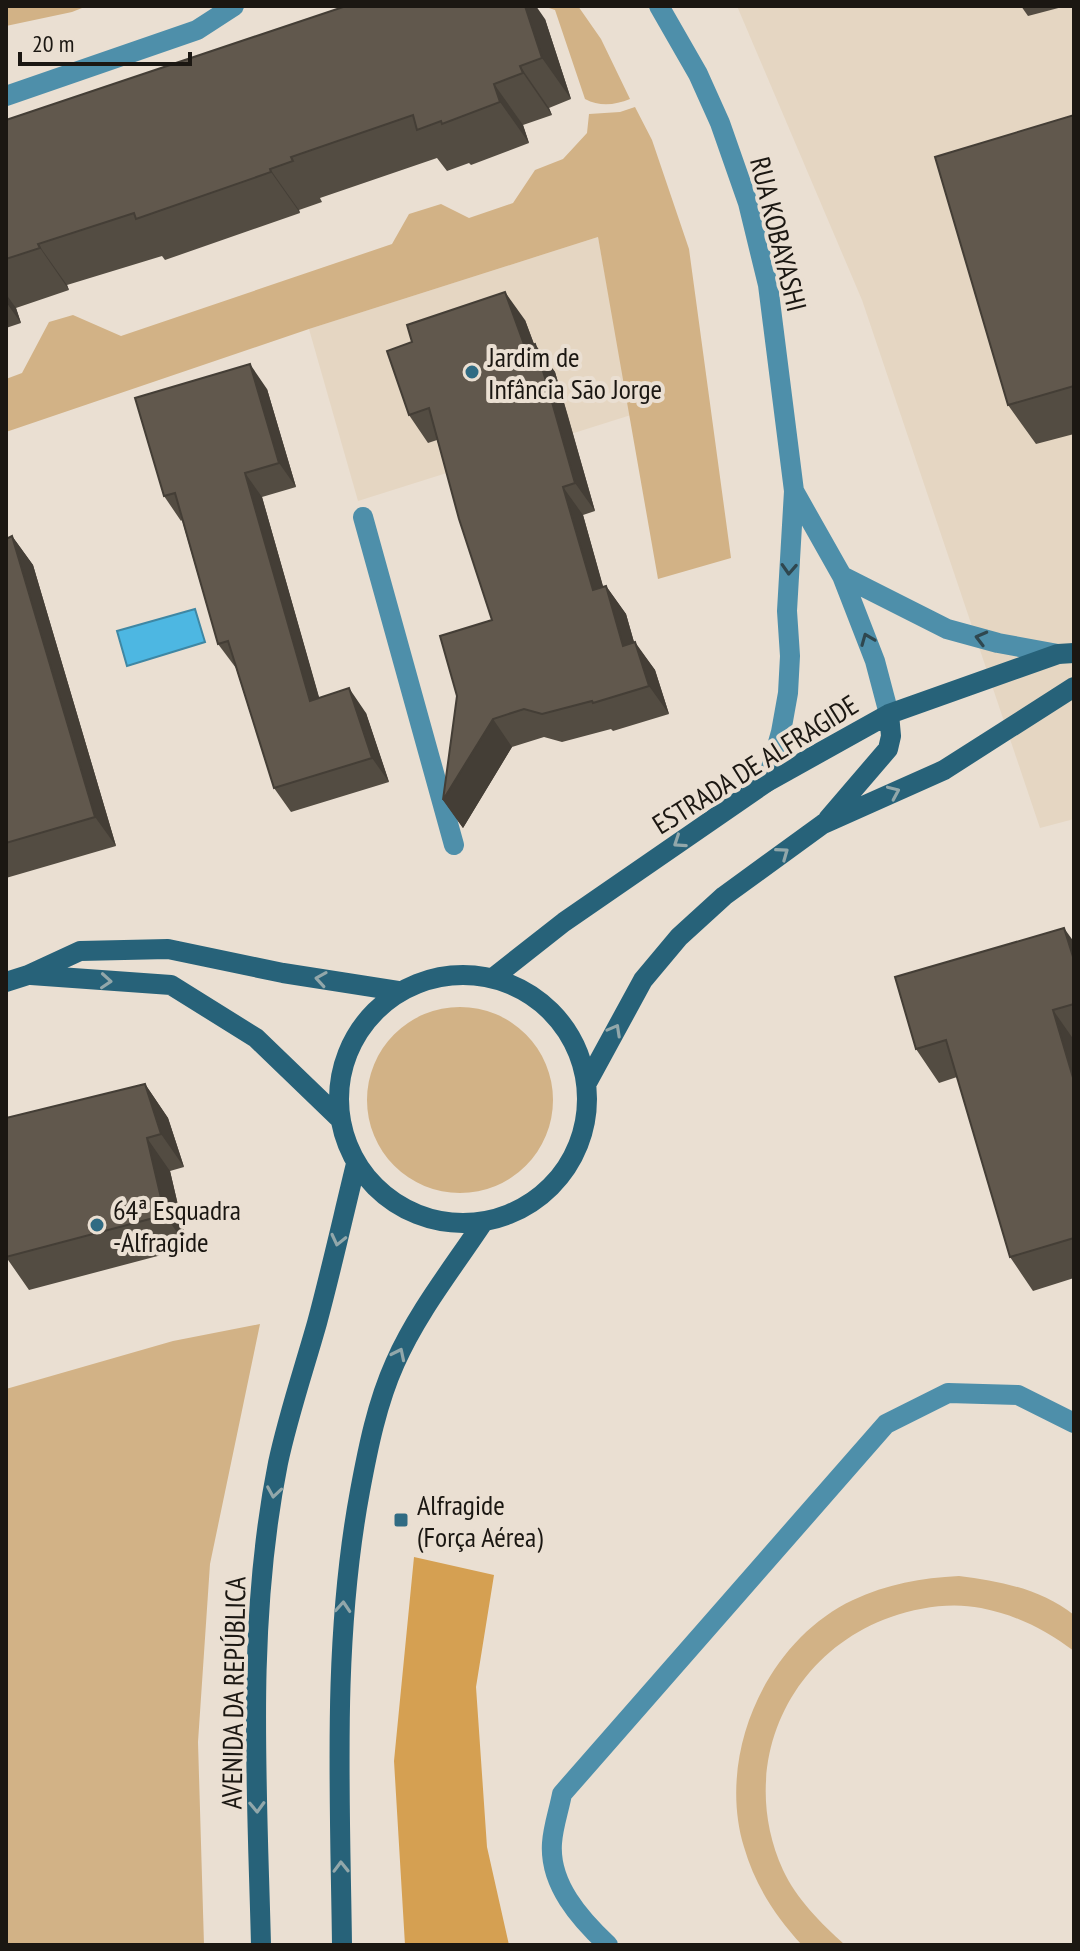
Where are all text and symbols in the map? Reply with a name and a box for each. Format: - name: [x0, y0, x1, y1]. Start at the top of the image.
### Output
- scale bar: [20, 16, 190, 66]
- text: 20 m: [32, 28, 74, 59]
- street label: RUA KOBAYASHI: [742, 153, 816, 315]
- place label: Jardim de Infância São Jorge: [487, 338, 662, 407]
- marker: Jardim de Infância São Jorge: [463, 363, 481, 381]
- one-way arrow: [781, 563, 798, 576]
- one-way arrow: [975, 631, 989, 648]
- one-way arrow: [860, 633, 877, 647]
- street label: ESTRADA DE ALFRAGIDE: [645, 686, 865, 842]
- one-way arrow: [886, 786, 900, 802]
- one-way arrow: [673, 832, 688, 847]
- one-way arrow: [775, 848, 789, 863]
- one-way arrow: [100, 972, 113, 989]
- one-way arrow: [314, 972, 328, 989]
- one-way arrow: [606, 1024, 621, 1038]
- place label: 64ª Esquadra -Alfragide: [113, 1191, 241, 1260]
- marker: 64ª Esquadra -Alfragide: [88, 1216, 106, 1234]
- one-way arrow: [330, 1233, 347, 1247]
- one-way arrow: [389, 1348, 405, 1363]
- one-way arrow: [266, 1485, 283, 1499]
- place label: Alfragide (Força Aérea): [417, 1486, 543, 1555]
- marker: Alfragide (Força Aérea): [392, 1511, 410, 1529]
- street label: AVENIDA DA REPÚBLICA: [212, 1576, 254, 1810]
- one-way arrow: [334, 1600, 351, 1613]
- one-way arrow: [248, 1801, 265, 1814]
- one-way arrow: [332, 1860, 350, 1873]

